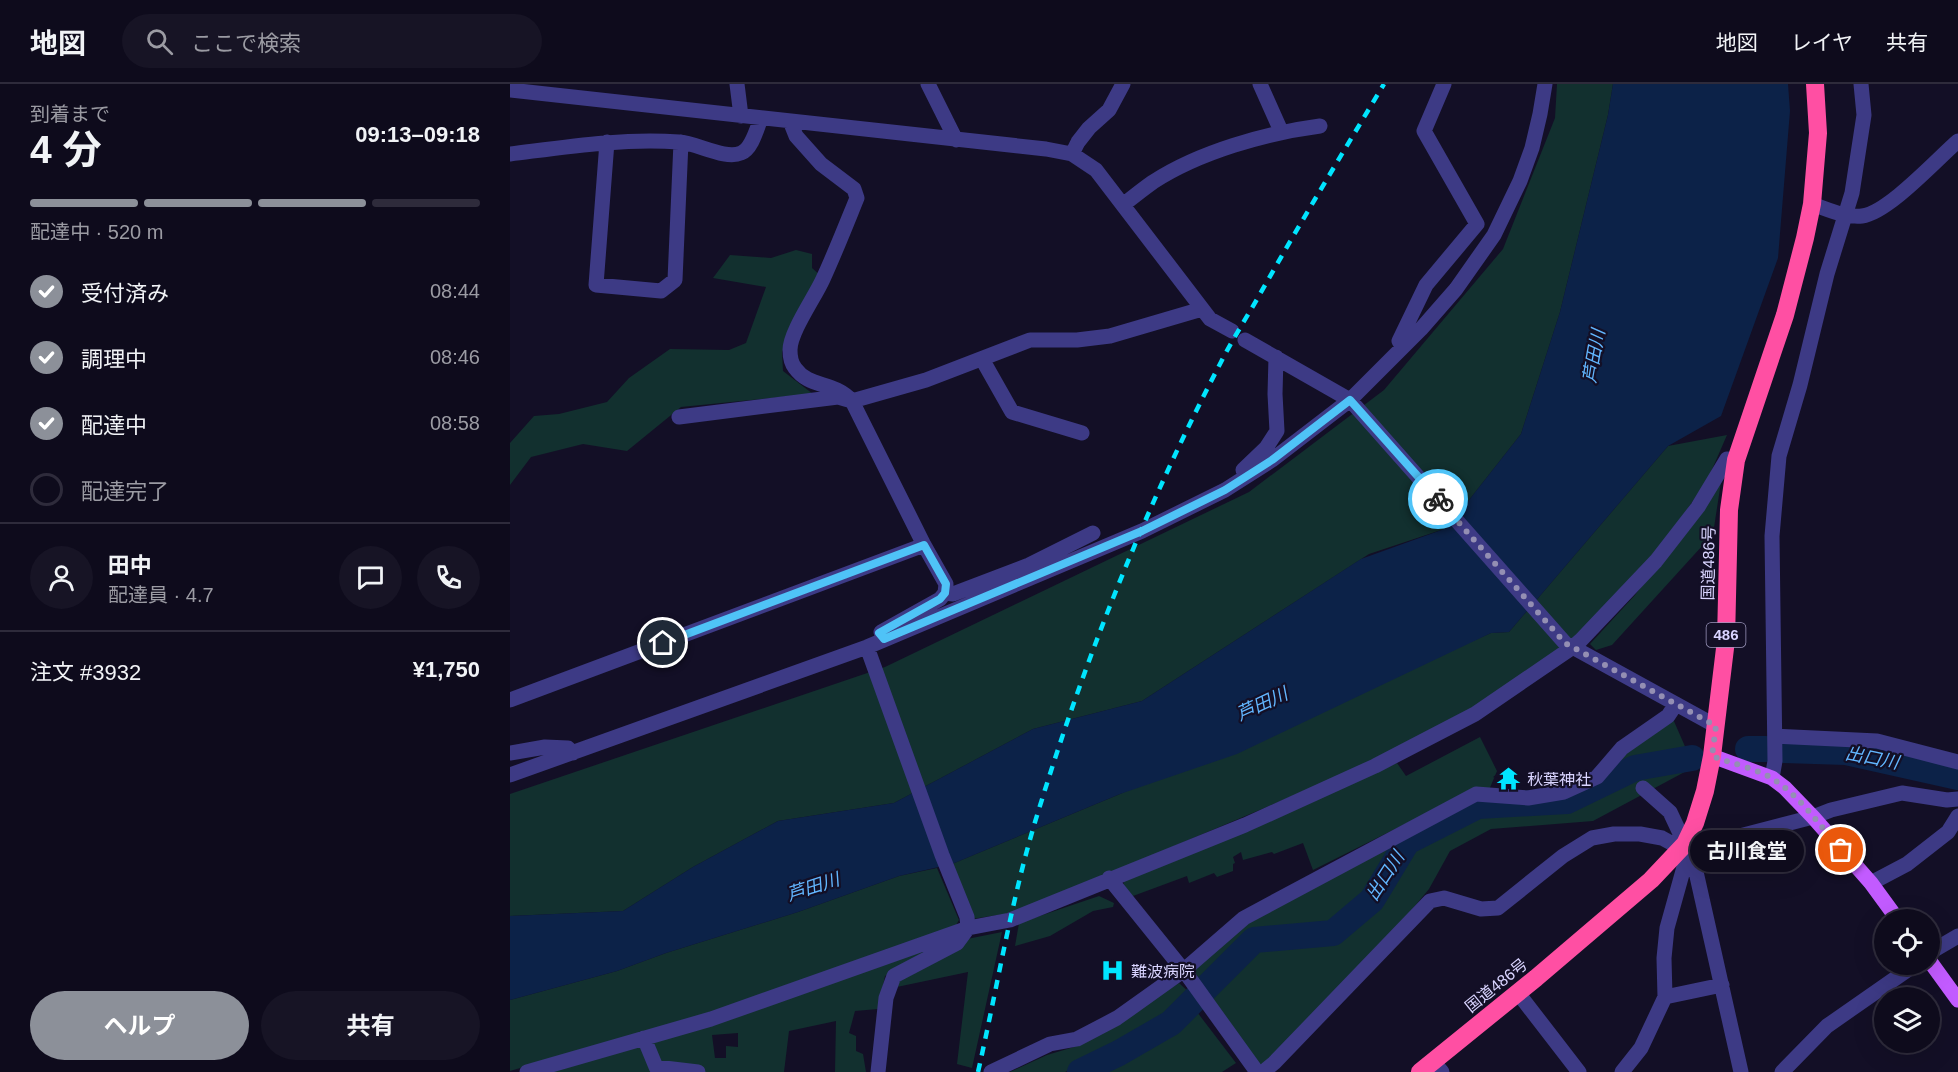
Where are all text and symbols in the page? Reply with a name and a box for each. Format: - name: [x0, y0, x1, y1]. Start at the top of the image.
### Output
- search box: [122, 14, 542, 68]
- icon: search: [143, 25, 176, 58]
- text: 地図: [30, 28, 86, 59]
- text: ここで検索: [191, 31, 301, 56]
- text: 地図: [1716, 31, 1758, 54]
- text: レイヤ: [1791, 31, 1853, 54]
- text: 共有: [1886, 31, 1928, 54]
- text: 到着まで: [30, 103, 110, 125]
- text: 09:13–09:18: [355, 122, 480, 147]
- text: 4 分: [30, 128, 102, 171]
- text: 配達中 · 520 m: [30, 221, 163, 243]
- icon: check: [30, 275, 63, 308]
- text: 08:44: [430, 280, 480, 302]
- text: 受付済み: [81, 281, 169, 306]
- water label: 芦田川: [1579, 326, 1609, 384]
- icon: check: [30, 341, 63, 374]
- text: 08:46: [430, 346, 480, 368]
- text: 調理中: [81, 347, 147, 372]
- icon: check: [30, 407, 63, 440]
- text: 08:58: [430, 412, 480, 434]
- text: 配達中: [81, 413, 147, 438]
- courier: [1408, 469, 1468, 529]
- text: 配達完了: [81, 479, 169, 504]
- icon: bike: [1422, 483, 1455, 516]
- street label: 国道486号: [1699, 526, 1718, 601]
- button: person: [30, 546, 93, 609]
- button: chat: [339, 546, 402, 609]
- button: phone: [417, 546, 480, 609]
- text: 田中: [108, 553, 152, 578]
- text: 配達員 · 4.7: [108, 584, 214, 606]
- pin: [637, 617, 688, 668]
- road number: 486: [1706, 623, 1746, 647]
- icon: home: [646, 626, 679, 659]
- text: ¥1,750: [413, 657, 480, 682]
- text: 注文 #3932: [30, 660, 141, 685]
- water label: 芦田川: [1233, 683, 1293, 724]
- water label: 出口川: [1844, 743, 1902, 773]
- temple icon: 秋葉神社: [1496, 766, 1522, 792]
- place label: 秋葉神社: [1527, 771, 1591, 788]
- pin: [1815, 824, 1866, 875]
- callout: 古川食堂: [1691, 829, 1805, 871]
- icon: bag: [1824, 833, 1857, 866]
- text: 古川食堂: [1707, 840, 1787, 862]
- water label: 出口川: [1362, 846, 1409, 904]
- water label: 芦田川: [784, 869, 844, 905]
- map controls: [1874, 909, 1940, 1053]
- button: locate: [1874, 909, 1940, 975]
- street label: 国道486号: [1462, 955, 1531, 1016]
- hospital icon: 難波病院: [1100, 958, 1126, 984]
- place label: 難波病院: [1131, 963, 1195, 980]
- button: layers: [1874, 987, 1940, 1053]
- button: ヘルプ: [30, 991, 249, 1060]
- button: 共有: [261, 991, 480, 1060]

